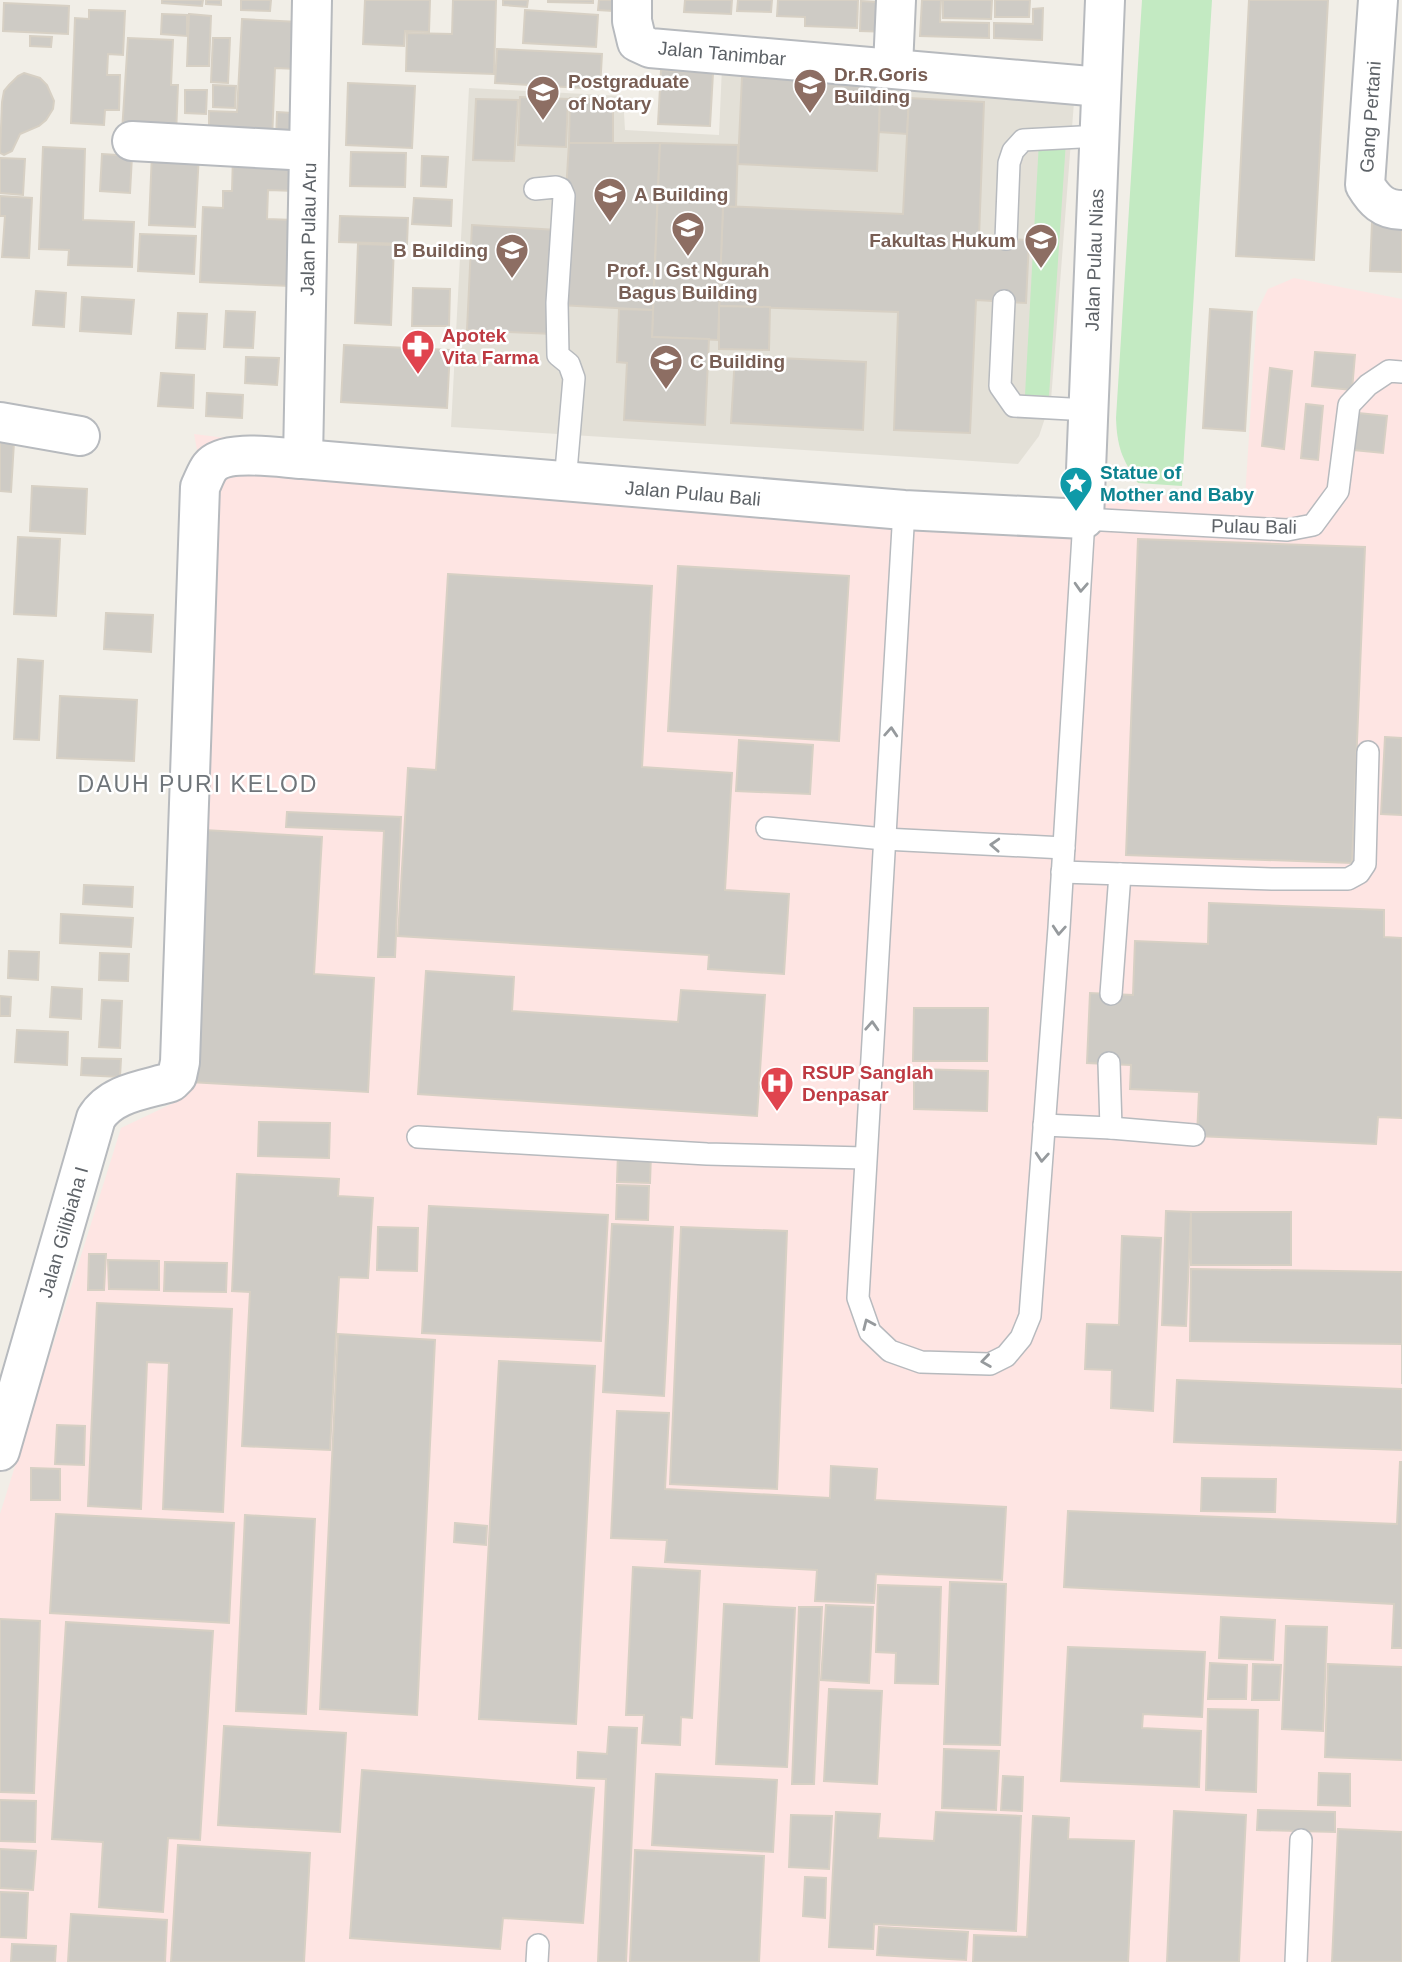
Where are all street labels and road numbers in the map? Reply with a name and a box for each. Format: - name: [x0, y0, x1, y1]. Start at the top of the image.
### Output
- street label: Jalan Tanimbar: [657, 37, 788, 70]
- street label: Gang Pertani: [1356, 60, 1385, 174]
- street label: Jalan Pulau Aru: [297, 162, 320, 296]
- street label: Jalan Pulau Nias: [1082, 188, 1107, 332]
- street label: Jalan Pulau Bali: [624, 477, 762, 510]
- street label: Pulau Bali: [1211, 515, 1297, 538]
- street label: Jalan Gilibiaha I: [35, 1164, 92, 1300]

